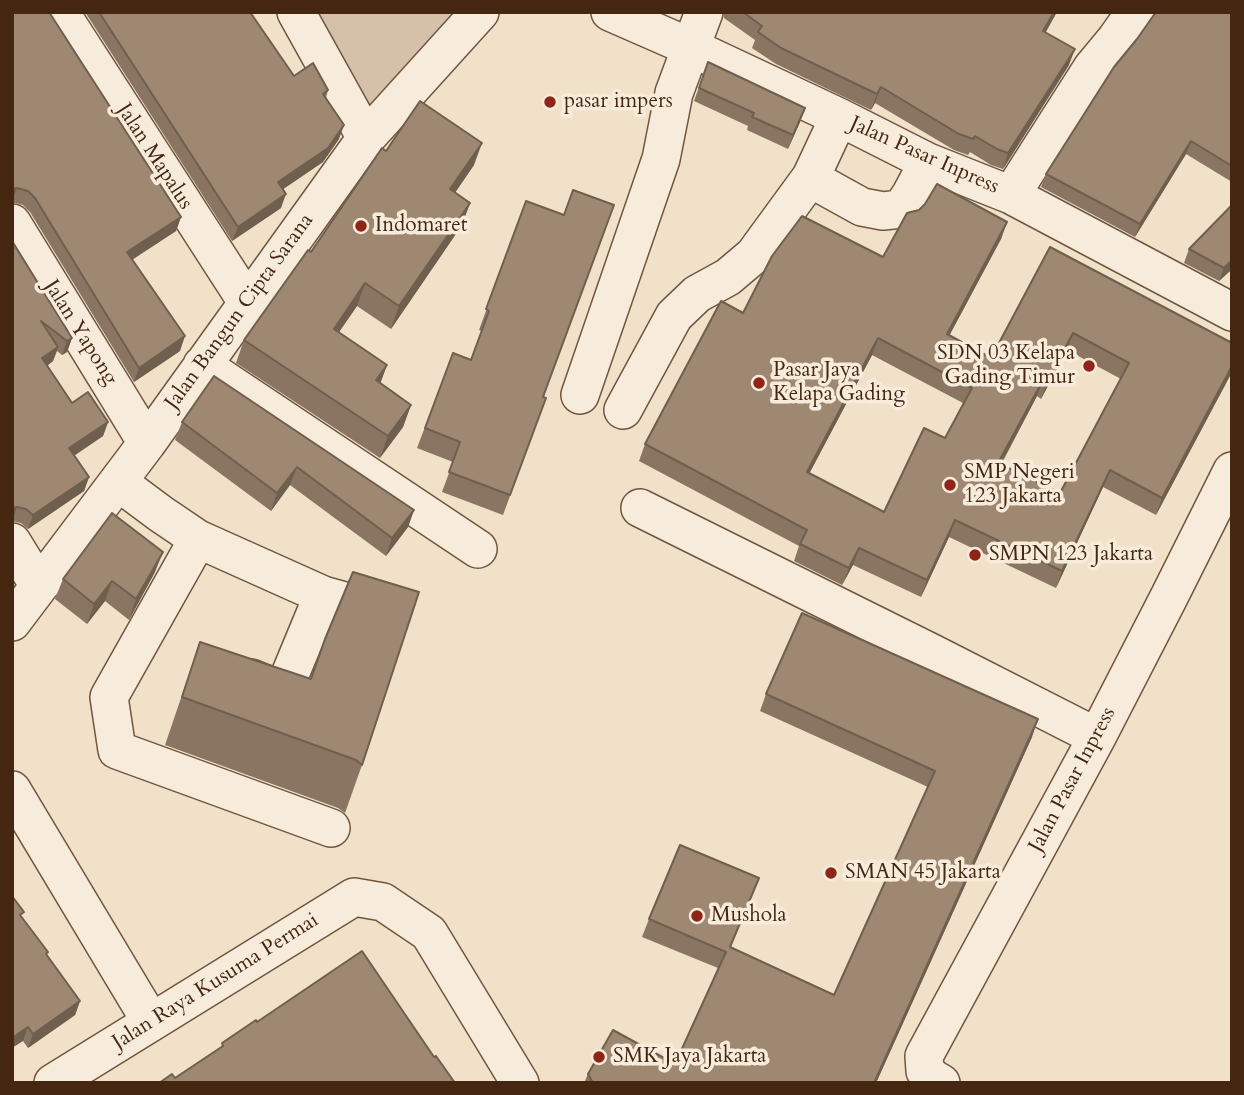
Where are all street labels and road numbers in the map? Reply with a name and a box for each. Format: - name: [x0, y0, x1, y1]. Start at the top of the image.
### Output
- street label: Jalan Mapalus: [110, 99, 198, 215]
- street label: Jalan Pasar Inpress: [846, 112, 1002, 200]
- street label: Jalan Bangun Cipta Sarana: [160, 209, 320, 415]
- street label: Jalan Yapong: [38, 276, 122, 390]
- street label: Jalan Pasar Inpress: [1024, 703, 1122, 857]
- street label: Jalan Raya Kusuma Permai: [108, 908, 324, 1056]

